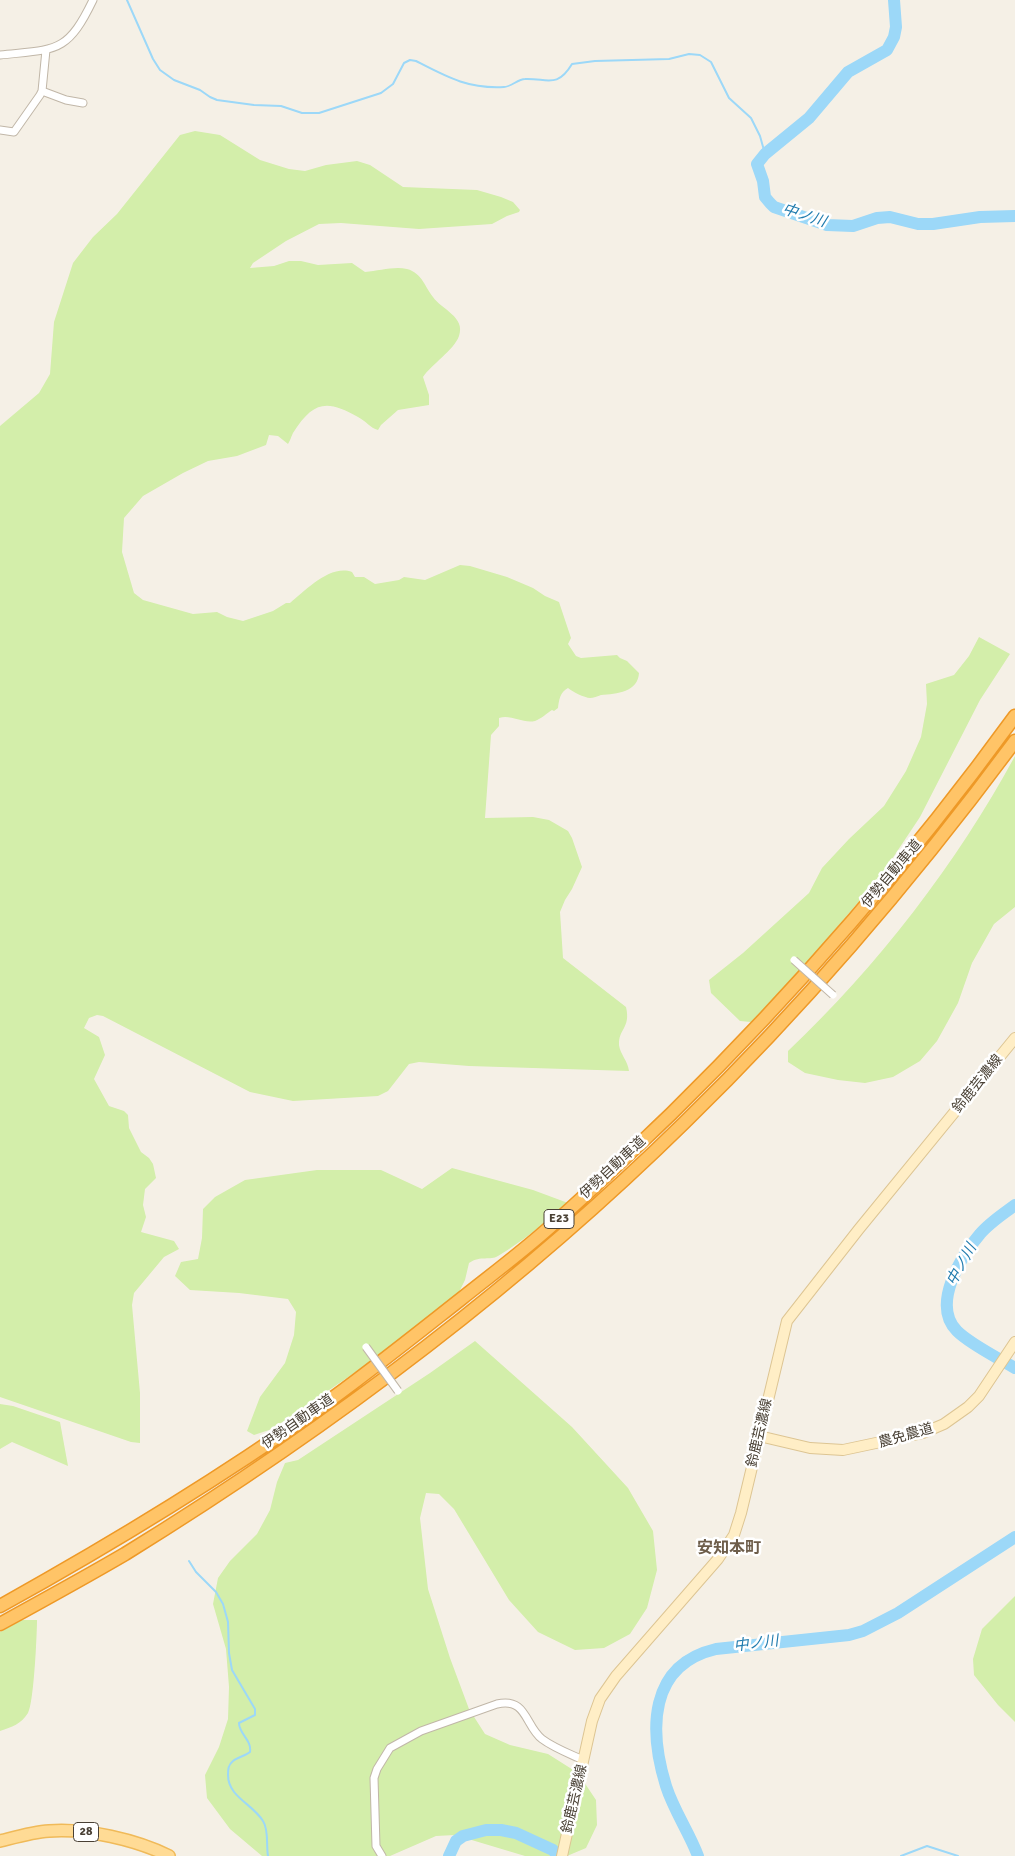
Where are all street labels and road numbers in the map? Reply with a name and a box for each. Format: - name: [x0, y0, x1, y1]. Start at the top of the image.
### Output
- street label: 伊勢自動車道: [859, 836, 925, 912]
- street label: 鈴鹿芸濃線: [949, 1052, 1007, 1116]
- street label: 伊勢自動車道: [577, 1133, 649, 1203]
- road number: E23: [544, 1210, 574, 1228]
- street label: 伊勢自動車道: [259, 1391, 337, 1453]
- street label: 鈴鹿芸濃線: [744, 1397, 776, 1469]
- street label: 農免農道: [877, 1420, 935, 1452]
- street label: 鈴鹿芸濃線: [559, 1763, 591, 1835]
- road number: 28: [74, 1822, 98, 1841]

